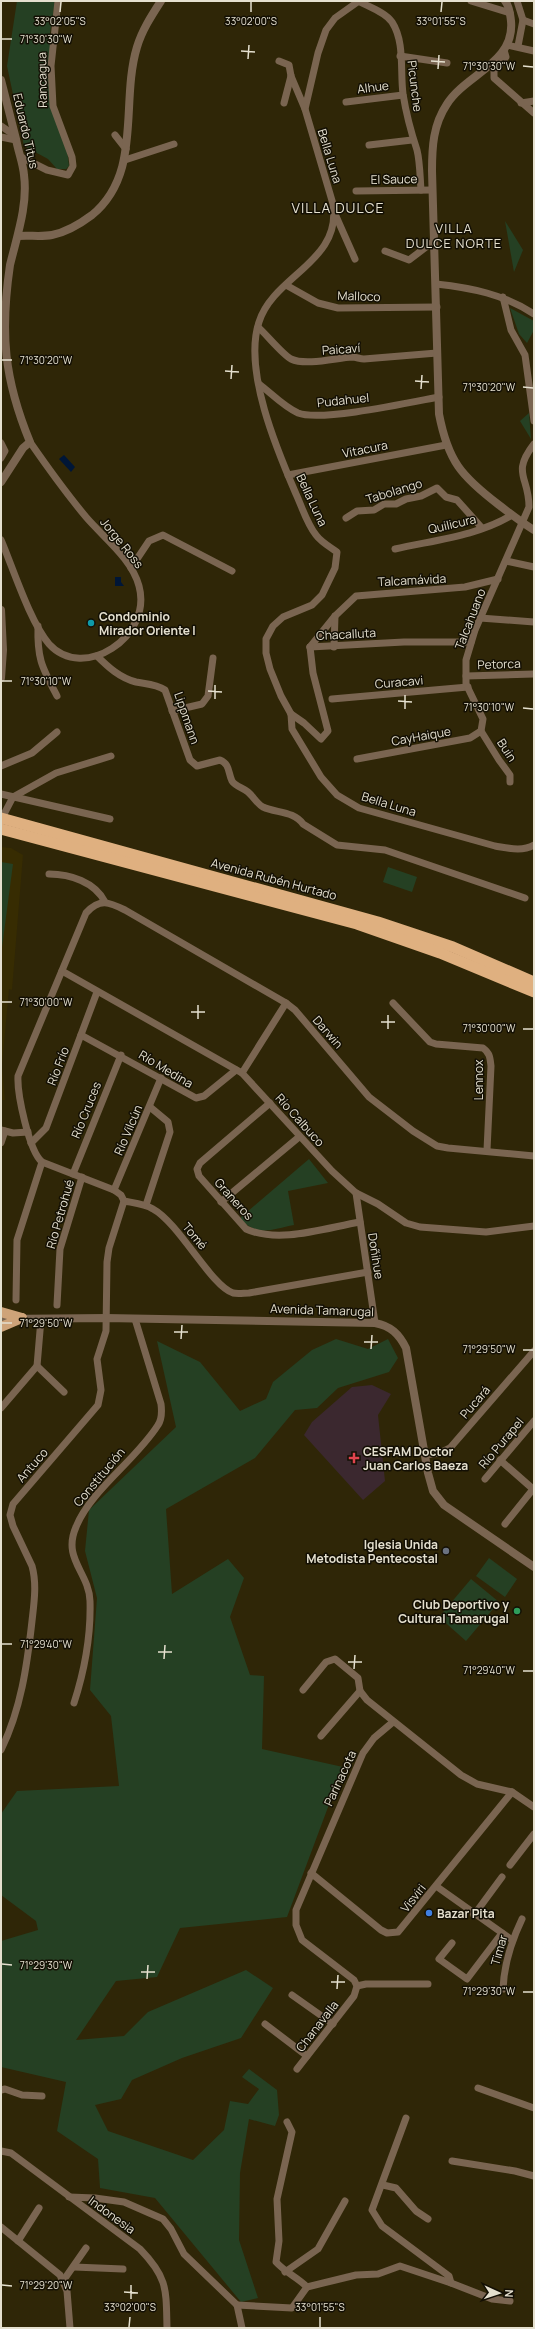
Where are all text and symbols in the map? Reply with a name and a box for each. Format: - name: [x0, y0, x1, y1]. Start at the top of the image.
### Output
- text: 33°02'05"S: [34, 14, 86, 28]
- text: 33°02'00"S: [225, 14, 277, 28]
- text: 33°01'55"S: [416, 14, 466, 28]
- text: 71°30'30"W: [20, 32, 73, 46]
- street label: Rancagua: [33, 52, 51, 108]
- street label: Picunche: [403, 59, 427, 113]
- text: 71°30'30"W: [463, 59, 516, 73]
- street label: Alhue: [356, 77, 390, 97]
- street label: Eduardo Titus: [9, 92, 43, 170]
- street label: Bella Luna: [314, 127, 346, 185]
- street label: El Sauce: [370, 170, 418, 188]
- district label: VILLA DULCE: [291, 198, 385, 217]
- district label: VILLA DULCE NORTE: [406, 219, 502, 252]
- street label: Malloco: [337, 287, 381, 305]
- street label: Paicaví: [321, 339, 361, 359]
- text: 71°30'20"W: [20, 353, 73, 367]
- text: 71°30'20"W: [463, 380, 516, 394]
- street label: Pudahuel: [316, 389, 370, 411]
- street label: Vitacura: [341, 436, 389, 462]
- street label: Bella Luna: [292, 471, 332, 529]
- street label: Tabolango: [364, 474, 424, 508]
- street label: Quilicura: [426, 510, 478, 538]
- street label: Jorge Ross: [96, 514, 148, 572]
- street label: Talcamávida: [377, 570, 447, 590]
- street label: Talcahuano: [451, 586, 489, 652]
- place label: Condominio Mirador Oriente I: [99, 608, 196, 639]
- marker: Condominio Mirador Oriente I: [86, 618, 96, 628]
- street label: Chacalluta: [316, 624, 376, 644]
- street label: Petorca: [477, 655, 521, 673]
- street label: Curacavi: [374, 671, 424, 693]
- text: 71°30'10"W: [21, 674, 72, 688]
- street label: Lippmann: [170, 690, 204, 746]
- text: 71°30'10"W: [464, 700, 515, 714]
- street label: CayHaique: [390, 722, 452, 750]
- street label: Buin: [493, 735, 521, 765]
- street label: Bella Luna: [360, 788, 418, 820]
- street label: Avenida Rubén Hurtado: [209, 854, 339, 904]
- text: 71°30'00"W: [20, 995, 73, 1009]
- street label: Darwin: [309, 1012, 347, 1052]
- text: 71°30'00"W: [463, 1021, 516, 1035]
- street label: Río Frío: [43, 1044, 73, 1088]
- street label: Río Medina: [136, 1046, 196, 1092]
- street label: Lennox: [470, 1059, 487, 1100]
- street label: Río Cruces: [67, 1079, 105, 1141]
- street label: Río Calbuco: [272, 1090, 328, 1150]
- street label: Río Vilcún: [110, 1102, 146, 1158]
- street label: Graneros: [211, 1174, 257, 1224]
- street label: Río Petrohué: [42, 1177, 78, 1251]
- street label: Tomé: [179, 1219, 211, 1253]
- street label: Doñihue: [364, 1232, 388, 1280]
- street label: Avenida Tamarugal: [270, 1300, 374, 1320]
- text: 71°29'50"W: [20, 1316, 73, 1330]
- text: 71°29'50"W: [463, 1342, 516, 1356]
- street label: Pucará: [456, 1382, 494, 1422]
- street label: Río Purapel: [475, 1414, 527, 1472]
- place label: CESFAM Doctor Juan Carlos Baeza: [363, 1443, 468, 1474]
- street label: Antuco: [12, 1444, 52, 1486]
- street label: Constitución: [69, 1444, 129, 1510]
- marker: CESFAM Doctor Juan Carlos Baeza: [348, 1452, 360, 1464]
- place label: Iglesia Unida Metodista Pentecostal: [306, 1536, 438, 1567]
- marker: Iglesia Unida Metodista Pentecostal: [441, 1546, 451, 1556]
- place label: Club Deportivo y Cultural Tamarugal: [398, 1596, 509, 1627]
- marker: Club Deportivo y Cultural Tamarugal: [512, 1606, 522, 1616]
- text: 71°29'40"W: [20, 1637, 72, 1651]
- text: 71°29'40"W: [463, 1663, 515, 1677]
- street label: Parinacota: [320, 1747, 360, 1809]
- street label: Visviri: [396, 1880, 430, 1916]
- place label: Bazar Pita: [437, 1905, 495, 1922]
- marker: Bazar Pita: [424, 1908, 434, 1918]
- street label: Timar: [487, 1932, 512, 1967]
- text: 71°29'30"W: [20, 1958, 73, 1972]
- text: 71°29'30"W: [463, 1984, 516, 1998]
- street label: Chanavalla: [292, 1997, 342, 2055]
- street label: Indonesia: [85, 2192, 139, 2238]
- north arrow: [479, 2273, 519, 2313]
- text: 71°29'20"W: [20, 2278, 73, 2292]
- text: N: [502, 2289, 517, 2298]
- text: 33°02'00"S: [104, 2300, 156, 2314]
- text: 33°01'55"S: [295, 2300, 345, 2314]

